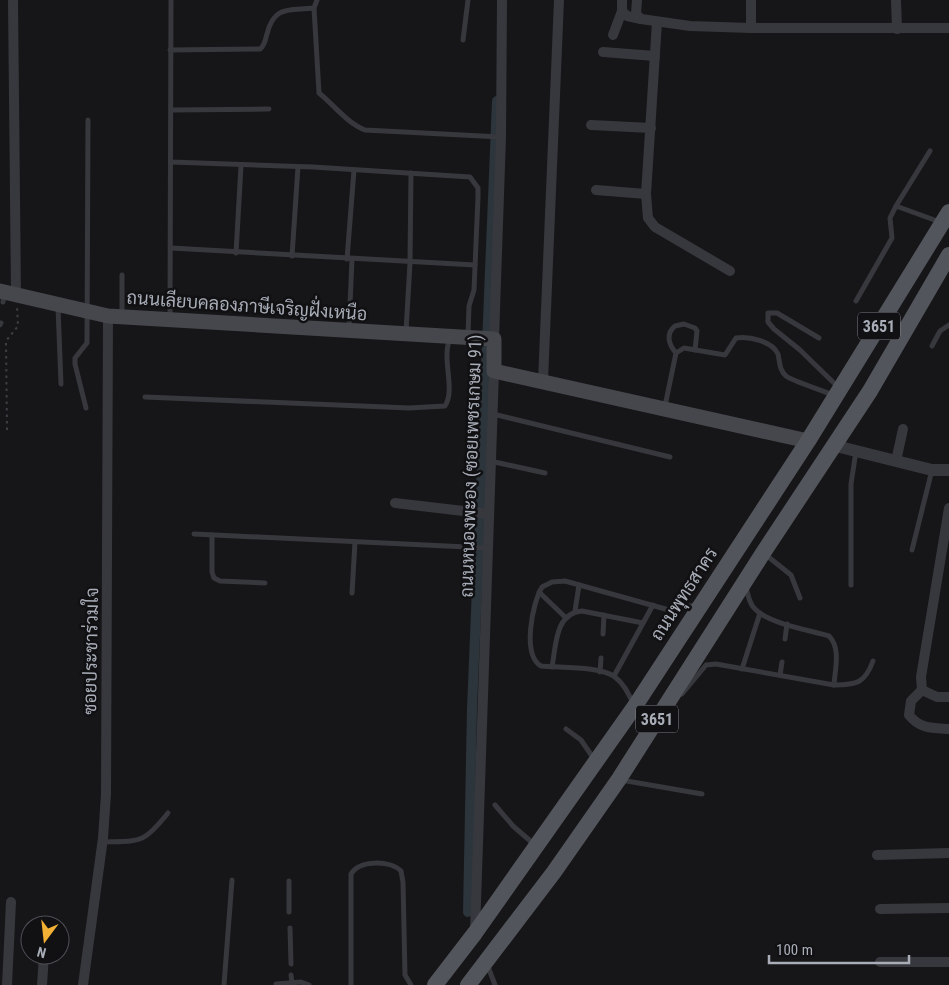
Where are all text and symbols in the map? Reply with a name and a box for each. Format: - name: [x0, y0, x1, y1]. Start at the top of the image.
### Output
- street label: ถนนเลียบคลองภาษีเจริญฝั่งเหนือ: [126, 282, 368, 325]
- road number: 3651: [858, 312, 900, 340]
- street label: ถนนหนองพะอง (ซอยเพชรเกษม 91): [455, 334, 487, 598]
- street label: ถนนพุทธสาคร: [646, 543, 723, 645]
- street label: ซอยประชาร่วมใจ: [77, 587, 102, 715]
- road number: 3651: [636, 706, 678, 732]
- north arrow: [20, 915, 70, 965]
- scale bar: [769, 932, 909, 964]
- text: 100 m: [776, 941, 813, 959]
- text: N: [35, 944, 48, 961]

